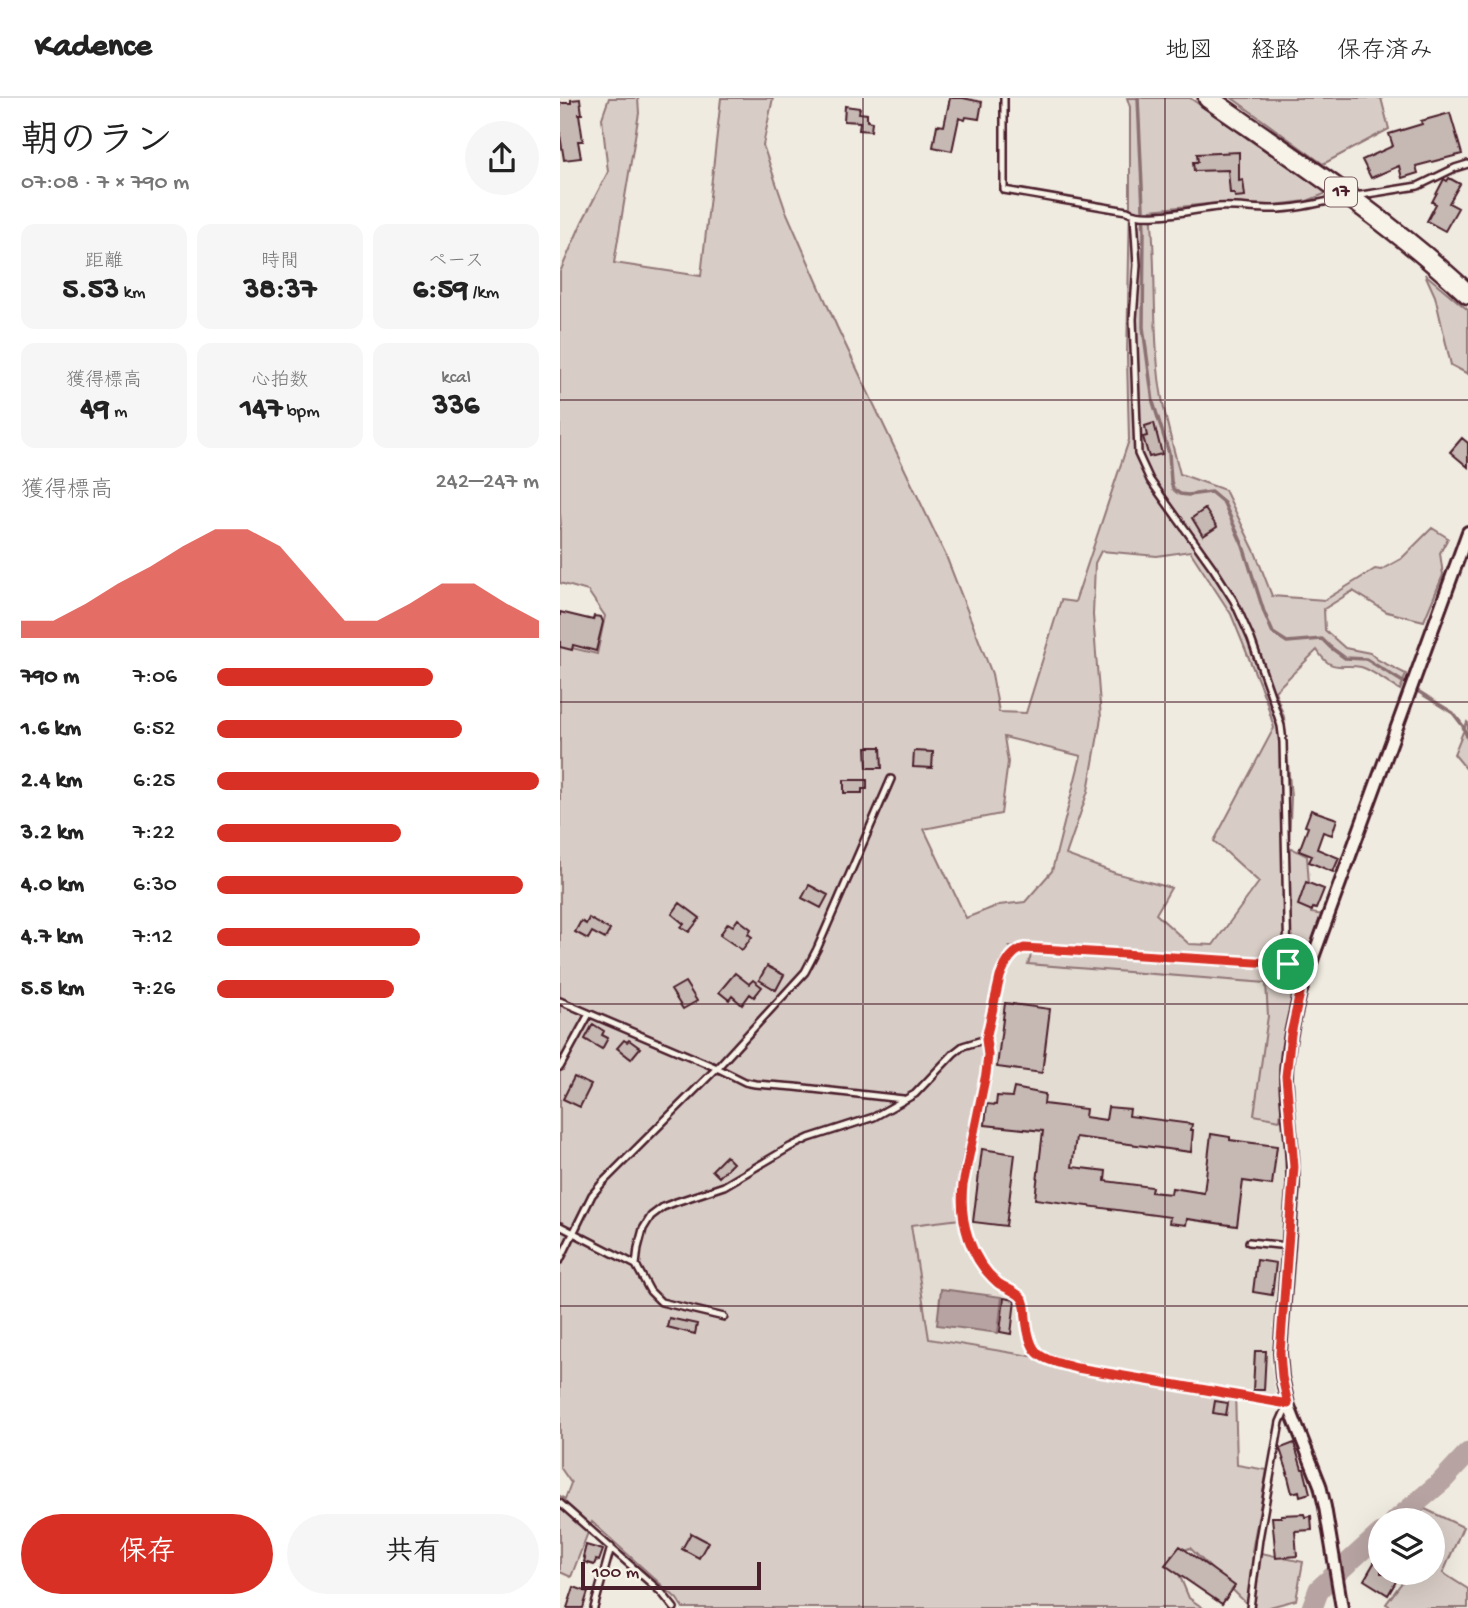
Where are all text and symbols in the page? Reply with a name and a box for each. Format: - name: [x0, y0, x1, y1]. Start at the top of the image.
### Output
- text: Kadence: [35, 29, 152, 67]
- text: 地図: [1165, 38, 1213, 67]
- text: 経路: [1251, 38, 1299, 67]
- text: 保存済み: [1337, 38, 1433, 67]
- button: share: [465, 121, 539, 195]
- text: 朝のラン: [21, 122, 173, 166]
- text: 07:08 · 7 × 790 m: [21, 170, 189, 197]
- road number: 17: [1325, 178, 1357, 206]
- text: 距離: [85, 251, 123, 274]
- text: 時間: [261, 251, 299, 274]
- text: ペース: [428, 251, 484, 274]
- text: 5.53: [62, 274, 119, 309]
- text: 38:37: [244, 274, 316, 309]
- text: 6:59: [413, 274, 468, 309]
- text: km: [119, 282, 146, 305]
- text: /km: [468, 282, 499, 305]
- text: kcal: [441, 367, 471, 390]
- text: 獲得標高: [66, 370, 142, 393]
- text: 心拍数: [251, 370, 309, 393]
- text: 336: [433, 390, 479, 425]
- text: 49: [80, 393, 110, 428]
- text: 147: [240, 393, 282, 428]
- text: m: [110, 401, 128, 424]
- text: bpm: [282, 401, 320, 424]
- text: 242–247 m: [436, 469, 539, 496]
- text: 獲得標高: [21, 478, 113, 505]
- text: 790 m: [21, 664, 79, 691]
- text: 7:06: [133, 664, 177, 691]
- text: 1.6 km: [21, 716, 81, 743]
- text: 6:52: [133, 716, 175, 743]
- text: 2.4 km: [21, 768, 82, 795]
- text: 6:25: [133, 768, 175, 795]
- text: 3.2 km: [21, 820, 83, 847]
- text: 7:22: [133, 820, 175, 847]
- text: 4.0 km: [21, 872, 84, 899]
- text: 6:30: [133, 872, 177, 899]
- text: 4.7 km: [21, 924, 83, 951]
- text: 7:12: [133, 924, 173, 951]
- pin: [1258, 934, 1318, 994]
- icon: arrive: [1269, 945, 1307, 983]
- text: 5.5 km: [21, 976, 84, 1003]
- text: 7:26: [133, 976, 175, 1003]
- map controls: [1368, 1508, 1445, 1585]
- button: layers: [1368, 1508, 1445, 1585]
- button: 保存: [21, 1514, 273, 1594]
- button: 共有: [287, 1514, 539, 1594]
- scale bar: [581, 1559, 761, 1591]
- text: 100 m: [592, 1562, 639, 1585]

